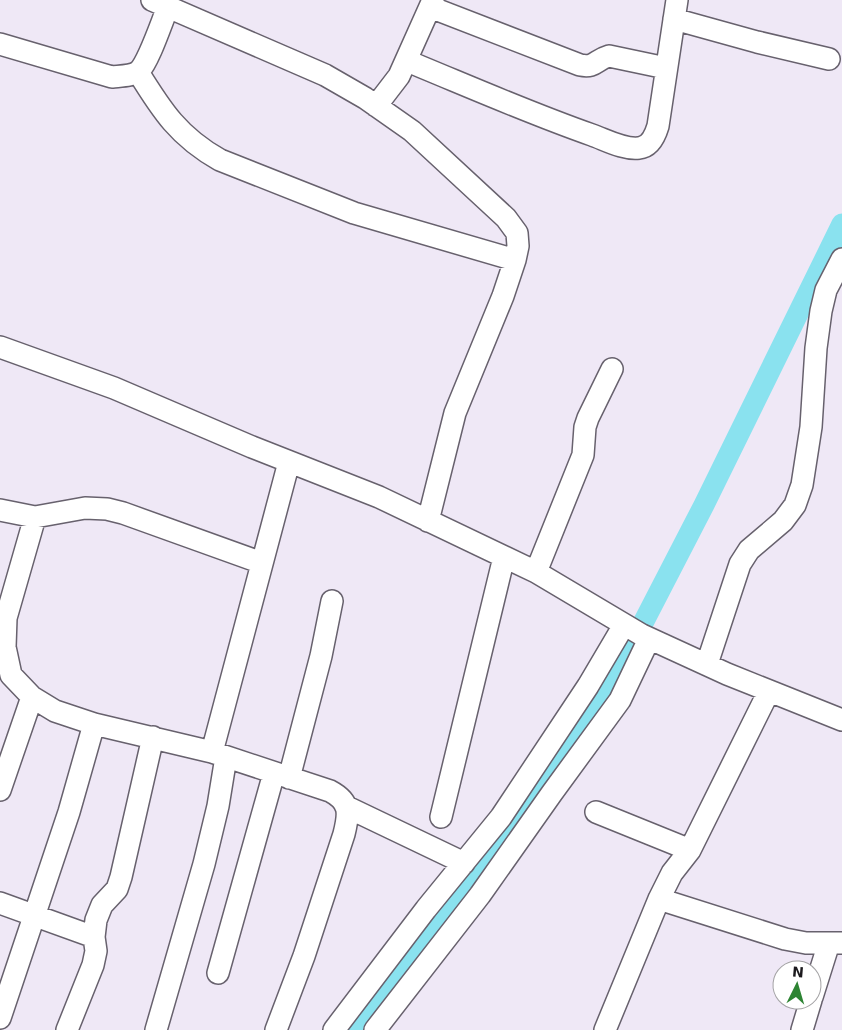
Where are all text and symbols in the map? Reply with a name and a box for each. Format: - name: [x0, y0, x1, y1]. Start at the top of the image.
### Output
- north arrow: [772, 960, 822, 1010]
- text: N: [792, 964, 805, 981]

